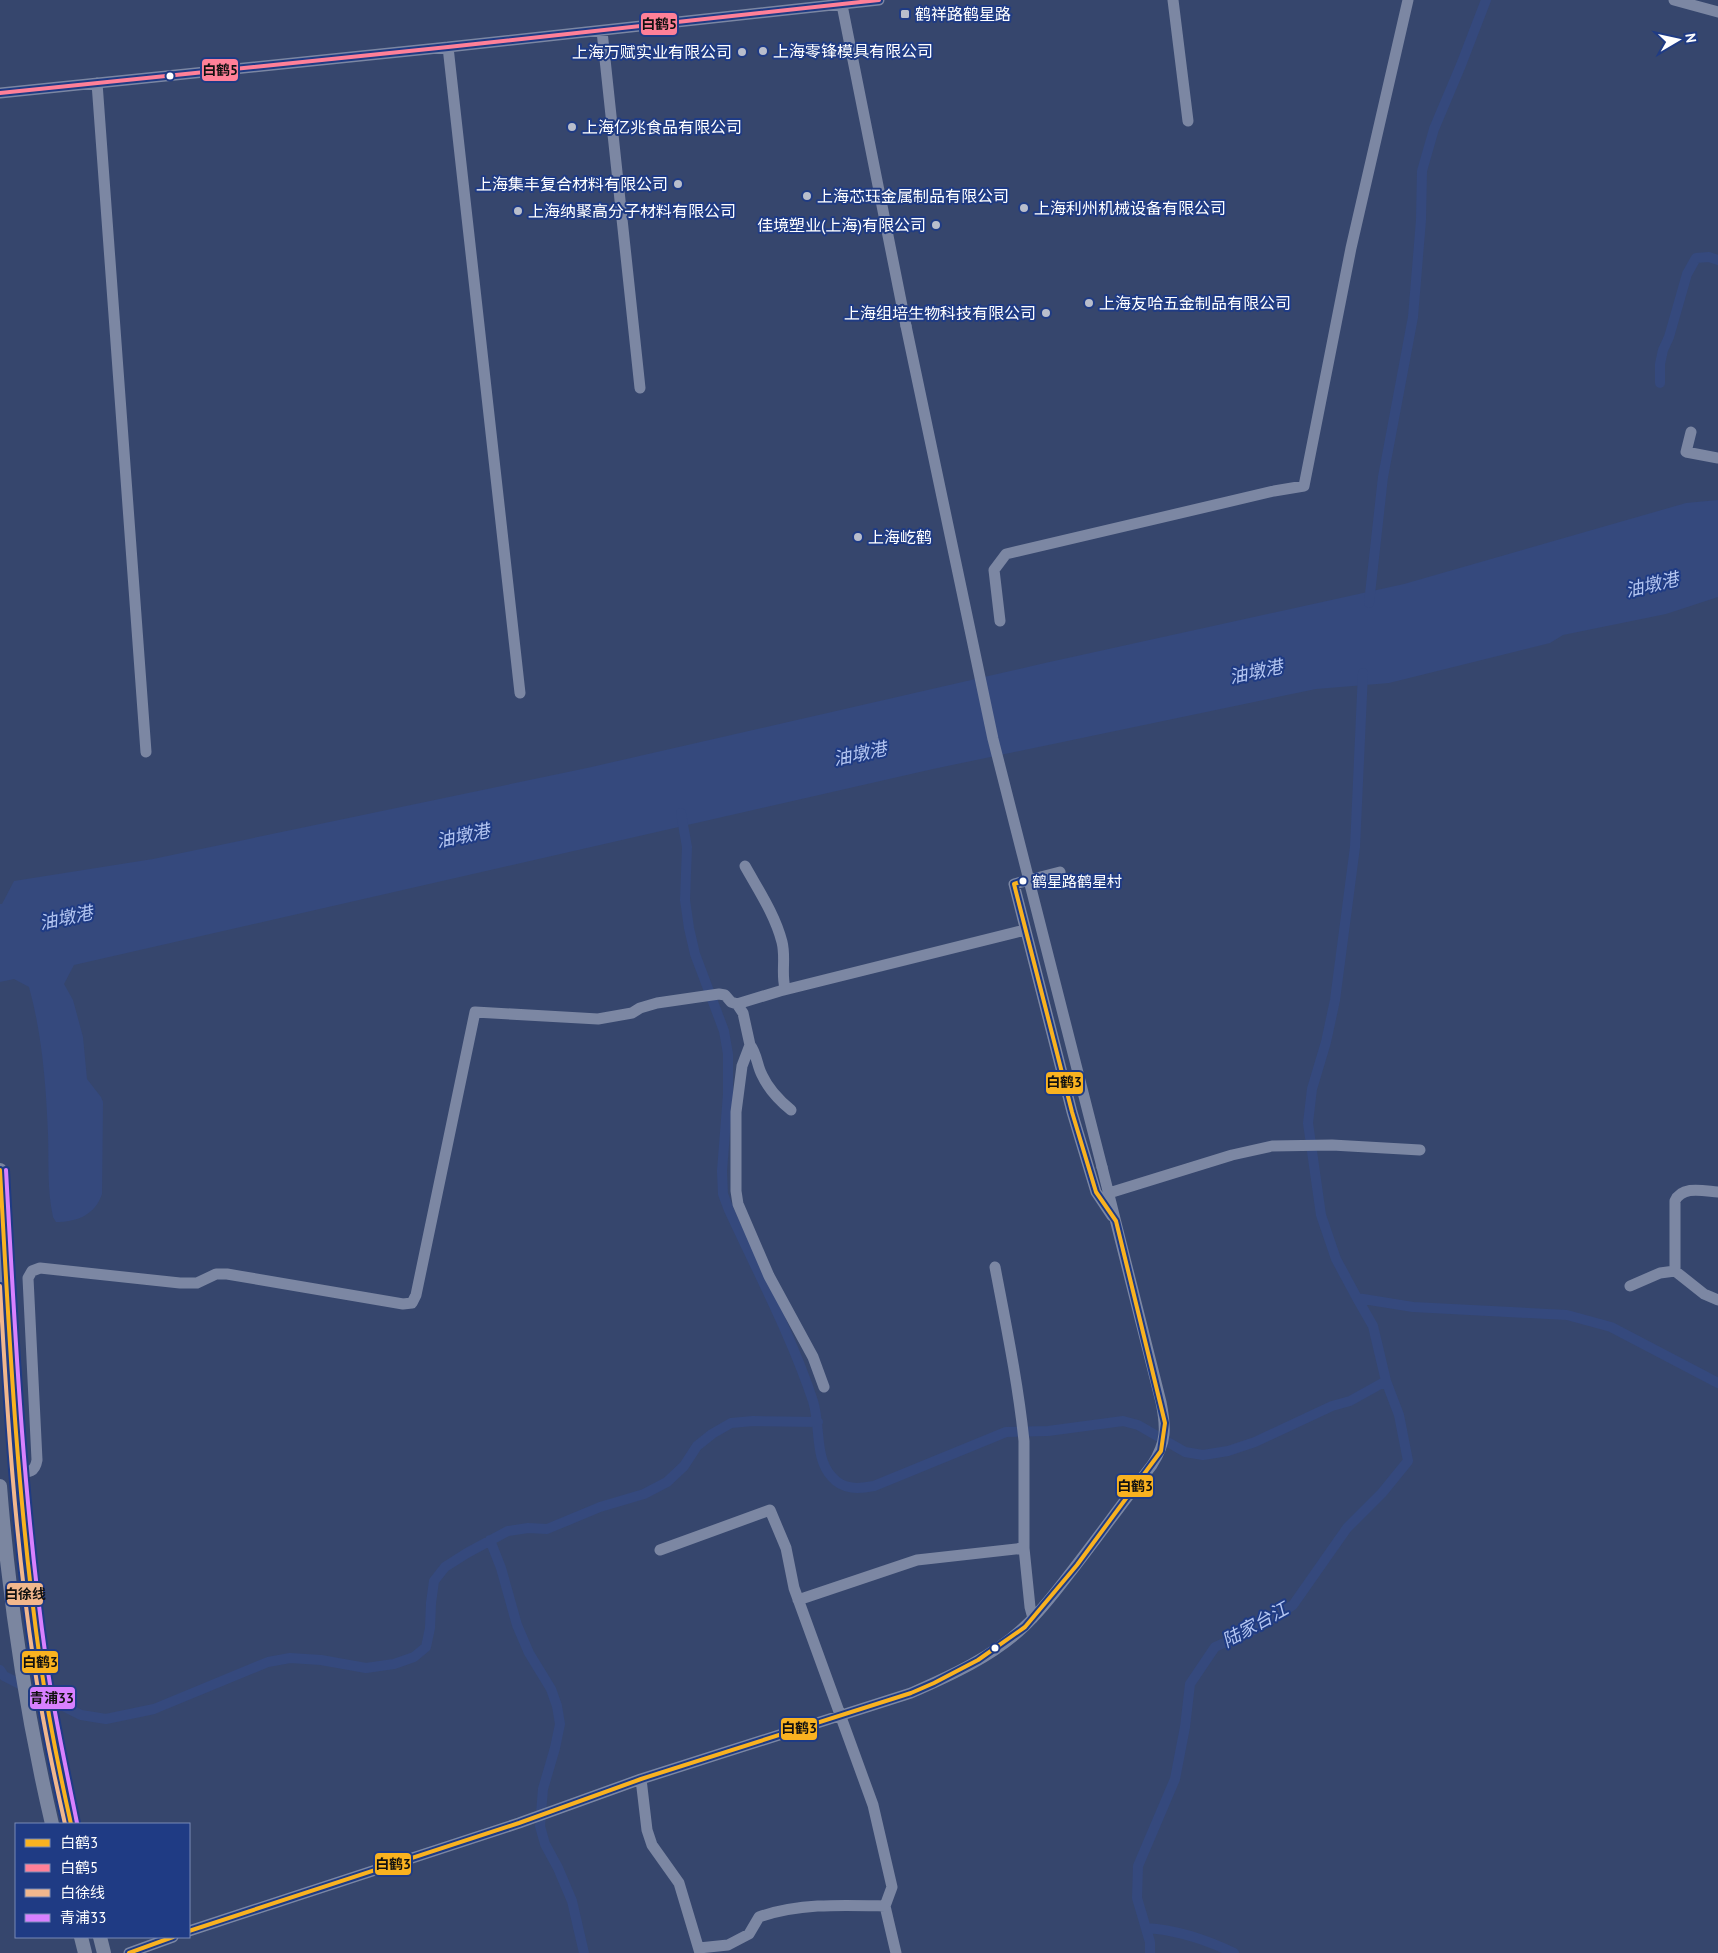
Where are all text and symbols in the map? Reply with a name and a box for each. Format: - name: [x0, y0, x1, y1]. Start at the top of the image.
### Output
- place label: 鹤祥路鹤星路: [915, 4, 1011, 24]
- marker: 鹤祥路鹤星路: [899, 8, 911, 20]
- line badge: 白鹤5: [640, 12, 678, 36]
- text: 白鹤5: [641, 15, 677, 33]
- north arrow: [1653, 15, 1703, 65]
- text: N: [1681, 32, 1700, 44]
- place label: 上海零锋模具有限公司: [773, 41, 933, 61]
- place label: 上海万赋实业有限公司: [572, 42, 732, 62]
- marker: 上海零锋模具有限公司: [757, 45, 769, 57]
- marker: 上海万赋实业有限公司: [736, 46, 748, 58]
- line badge: 白鹤5: [201, 58, 239, 82]
- text: 白鹤5: [202, 61, 238, 79]
- unlabelled marker: [165, 71, 175, 81]
- place label: 上海亿兆食品有限公司: [582, 117, 742, 137]
- marker: 上海亿兆食品有限公司: [566, 121, 578, 133]
- place label: 上海集丰复合材料有限公司: [476, 174, 668, 194]
- marker: 上海集丰复合材料有限公司: [672, 178, 684, 190]
- place label: 上海芯珏金属制品有限公司: [817, 186, 1009, 206]
- marker: 上海芯珏金属制品有限公司: [801, 190, 813, 202]
- place label: 上海利州机械设备有限公司: [1034, 198, 1226, 218]
- place label: 上海纳聚高分子材料有限公司: [528, 201, 736, 221]
- marker: 上海利州机械设备有限公司: [1018, 202, 1030, 214]
- marker: 上海纳聚高分子材料有限公司: [512, 205, 524, 217]
- place label: 佳境塑业(上海)有限公司: [757, 215, 926, 235]
- marker: 佳境塑业(上海)有限公司: [930, 219, 942, 231]
- place label: 上海友哈五金制品有限公司: [1099, 293, 1291, 313]
- marker: 上海友哈五金制品有限公司: [1083, 297, 1095, 309]
- place label: 上海组培生物科技有限公司: [844, 303, 1036, 323]
- marker: 上海组培生物科技有限公司: [1040, 307, 1052, 319]
- place label: 上海屹鹤: [868, 527, 932, 547]
- marker: 上海屹鹤: [852, 531, 864, 543]
- water label: 油墩港: [1623, 567, 1684, 602]
- water label: 油墩港: [1227, 654, 1288, 688]
- water label: 油墩港: [831, 736, 892, 770]
- water label: 油墩港: [434, 818, 495, 852]
- place label: 鹤星路鹤星村: [1032, 872, 1122, 891]
- marker: 鹤星路鹤星村: [1018, 876, 1028, 886]
- water label: 油墩港: [37, 900, 98, 934]
- line badge: 白鹤3: [1045, 1071, 1084, 1095]
- text: 白鹤3: [1046, 1073, 1082, 1091]
- line badge: 白鹤3: [1116, 1474, 1154, 1498]
- text: 白鹤3: [1117, 1477, 1153, 1495]
- line badge: 白徐线: [6, 1582, 44, 1606]
- text: 白徐线: [4, 1585, 46, 1603]
- water label: 陆家台江: [1218, 1596, 1294, 1652]
- unlabelled marker: [990, 1643, 1000, 1653]
- line badge: 白鹤3: [21, 1650, 59, 1674]
- text: 白鹤3: [22, 1653, 58, 1671]
- line badge: 青浦33: [29, 1686, 76, 1710]
- text: 青浦33: [30, 1689, 74, 1707]
- line badge: 白鹤3: [780, 1717, 818, 1741]
- text: 白鹤3: [781, 1719, 817, 1737]
- legend: [15, 1823, 190, 1938]
- text: 白鹤3: [60, 1833, 98, 1852]
- line badge: 白鹤3: [374, 1852, 412, 1876]
- text: 白鹤3: [375, 1855, 411, 1873]
- text: 白鹤5: [60, 1858, 98, 1877]
- text: 白徐线: [60, 1883, 105, 1902]
- text: 青浦33: [60, 1908, 106, 1927]

